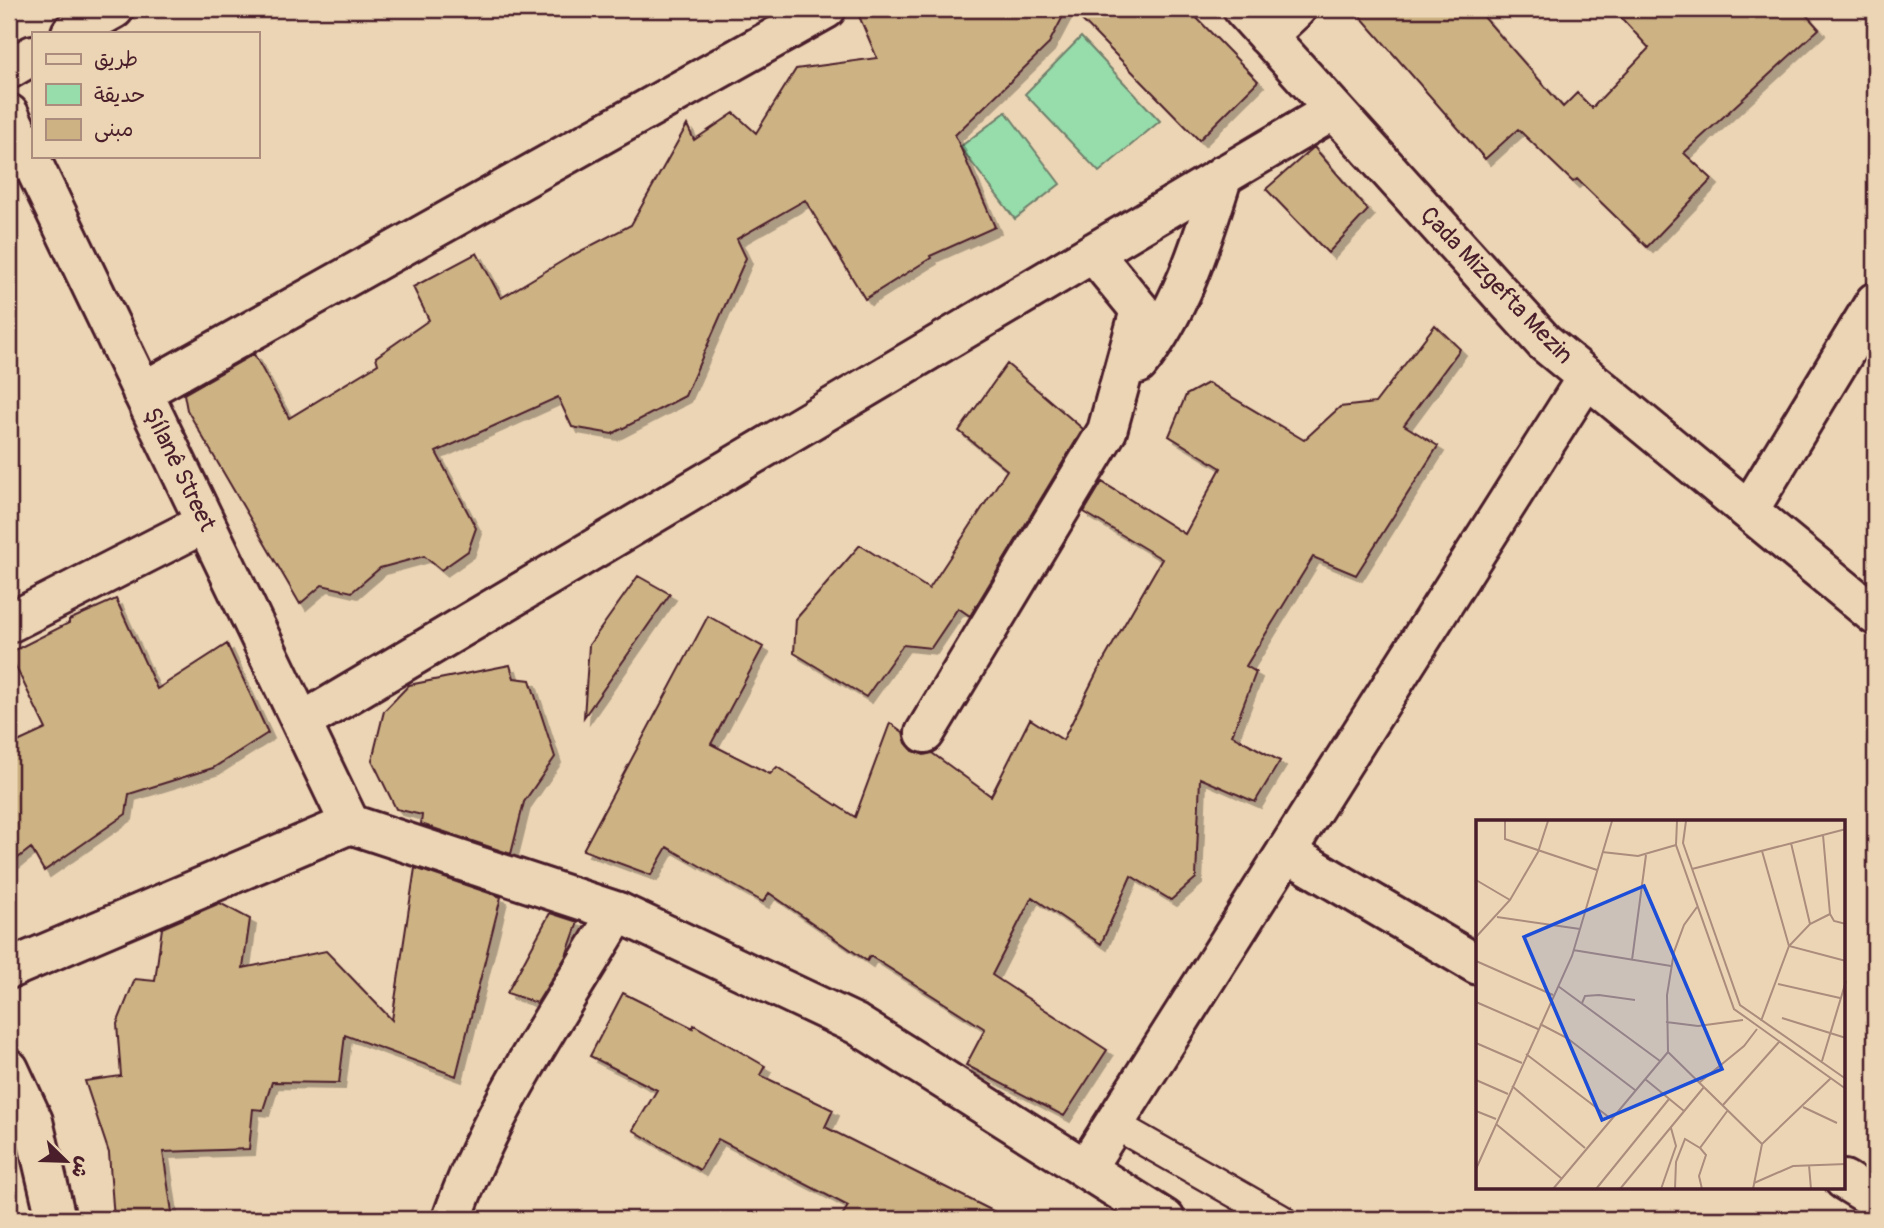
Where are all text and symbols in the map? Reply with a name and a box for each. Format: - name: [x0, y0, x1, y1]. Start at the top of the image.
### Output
- legend: [32, 32, 259, 158]
- text: طريق: [94, 46, 138, 73]
- text: حديقة: [94, 82, 145, 109]
- text: مبنى: [94, 116, 133, 143]
- street label: Çada Mizgefta Mezin: [1414, 201, 1579, 370]
- street label: Şílanê Street: [137, 403, 222, 536]
- inset map: [1476, 820, 1846, 1190]
- north arrow: [32, 1126, 102, 1196]
- text: ش: [66, 1153, 96, 1182]

